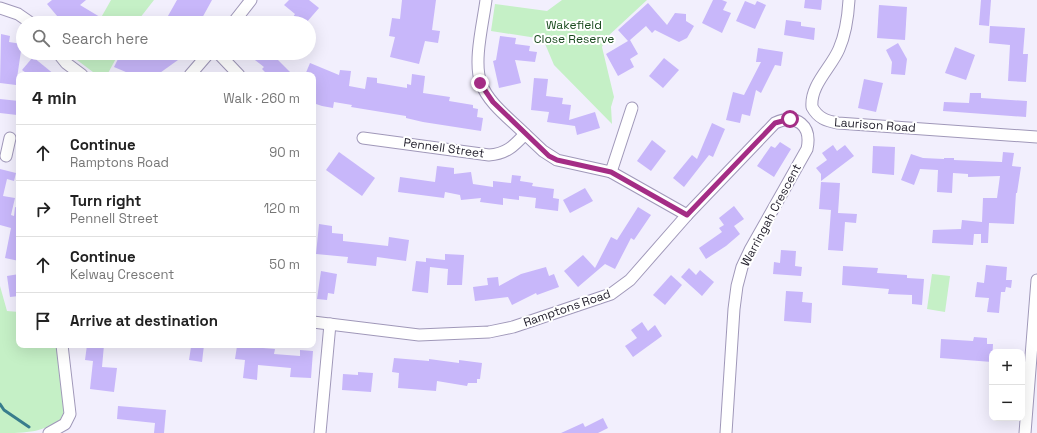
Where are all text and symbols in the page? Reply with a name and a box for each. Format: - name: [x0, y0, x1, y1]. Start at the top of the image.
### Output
- search box: [16, 16, 316, 60]
- park label: Wakefield Close Reserve: [534, 17, 614, 47]
- icon: search: [30, 27, 52, 49]
- text: Search here: [62, 29, 148, 48]
- route end: [471, 74, 489, 92]
- text: 4 min: [32, 87, 77, 109]
- text: Walk · 260 m: [223, 90, 300, 107]
- route start: [781, 110, 799, 128]
- street label: Laurison Road: [834, 114, 916, 136]
- street label: Pennell Street: [402, 134, 486, 162]
- text: Continue: [70, 135, 136, 154]
- icon: ahead: [32, 142, 54, 164]
- text: 90 m: [269, 144, 300, 161]
- text: Ramptons Road: [70, 154, 169, 171]
- street label: Warringah Crescent: [737, 161, 805, 269]
- text: Turn right: [70, 191, 141, 210]
- icon: right: [32, 198, 54, 220]
- text: 120 m: [264, 200, 300, 217]
- text: Pennell Street: [70, 210, 158, 227]
- text: Continue: [70, 247, 136, 266]
- icon: ahead: [32, 254, 54, 276]
- text: 50 m: [269, 256, 300, 273]
- text: Kelway Crescent: [70, 266, 174, 283]
- street label: Ramptons Road: [521, 286, 613, 330]
- icon: arrive: [32, 310, 54, 332]
- text: Arrive at destination: [70, 311, 218, 330]
- map controls: [989, 349, 1025, 421]
- button: +: [989, 349, 1025, 385]
- button: −: [989, 385, 1025, 421]

